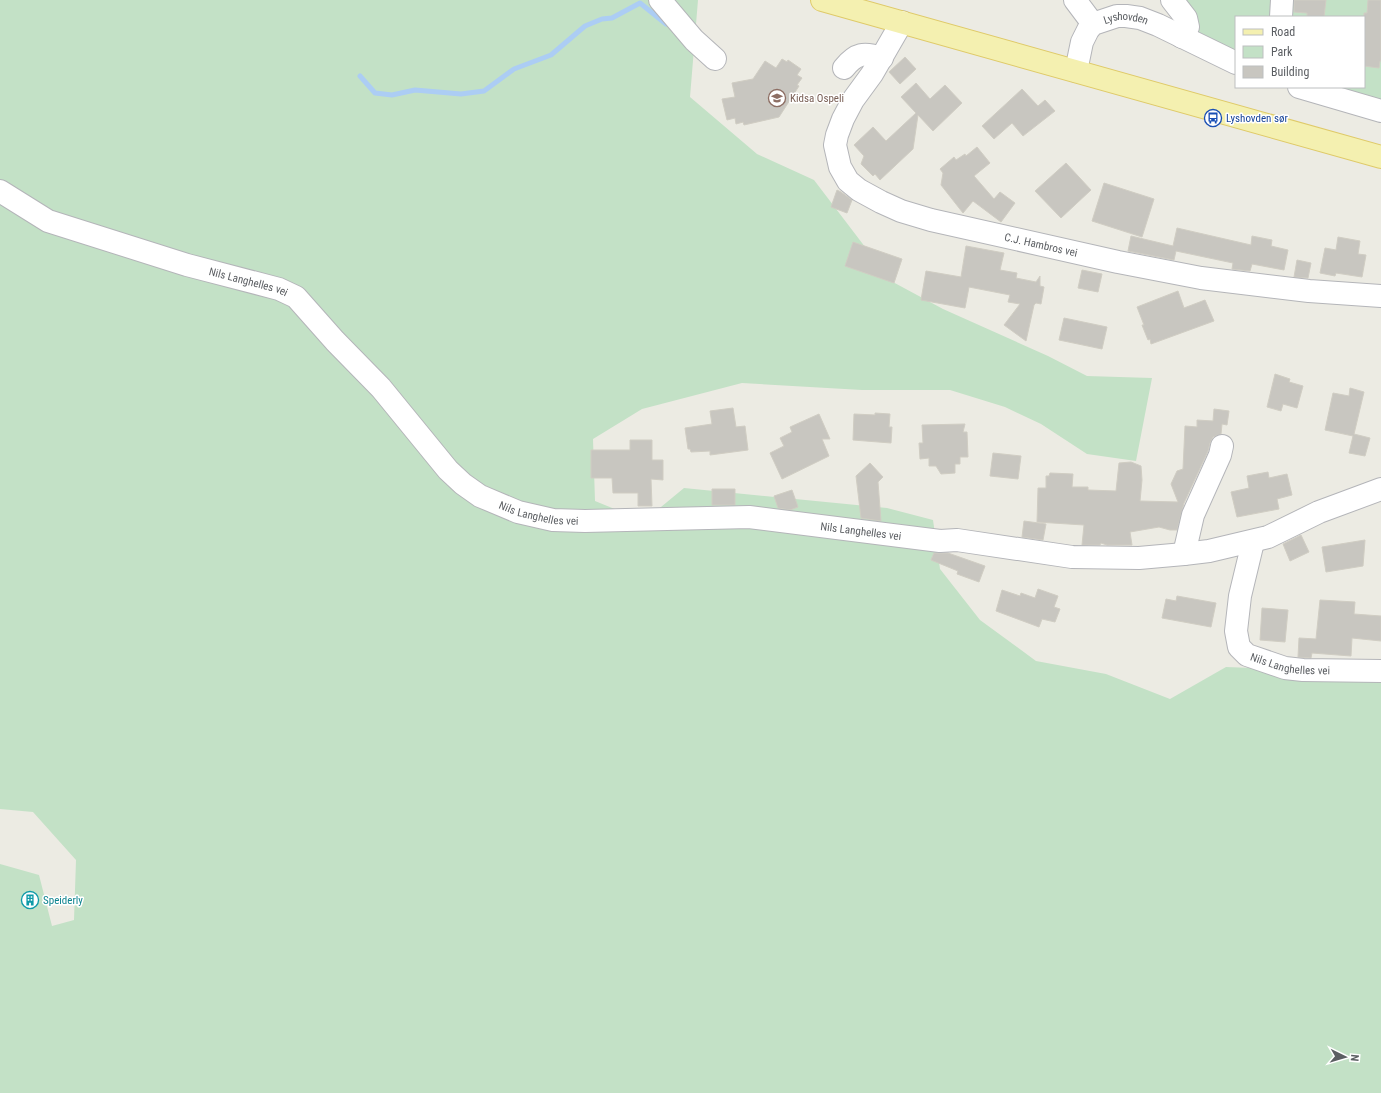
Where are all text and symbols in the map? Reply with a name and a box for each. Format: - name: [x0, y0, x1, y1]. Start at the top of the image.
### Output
- street label: Lyshovden: [1102, 10, 1150, 28]
- legend: [1235, 16, 1365, 88]
- text: Road: [1271, 25, 1295, 39]
- text: Park: [1271, 45, 1293, 59]
- text: Building: [1271, 65, 1309, 79]
- school or university icon: Kidsa Ospeli: [767, 88, 787, 108]
- place label: Kidsa Ospeli: [790, 92, 844, 105]
- bus stop icon: Lyshovden sør: [1203, 108, 1223, 128]
- place label: Lyshovden sør: [1226, 112, 1288, 125]
- street label: C.J. Hambros vei: [1003, 231, 1079, 260]
- street label: Nils Langhelles vei: [207, 265, 290, 299]
- street label: Nils Langhelles vei: [497, 499, 579, 528]
- street label: Nils Langhelles vei: [820, 520, 902, 543]
- street label: Nils Langhelles vei: [1249, 651, 1330, 677]
- building icon: Speiderly: [20, 890, 40, 910]
- place label: Speiderly: [43, 894, 83, 907]
- north arrow: [1325, 1037, 1365, 1077]
- text: N: [1348, 1054, 1361, 1062]

